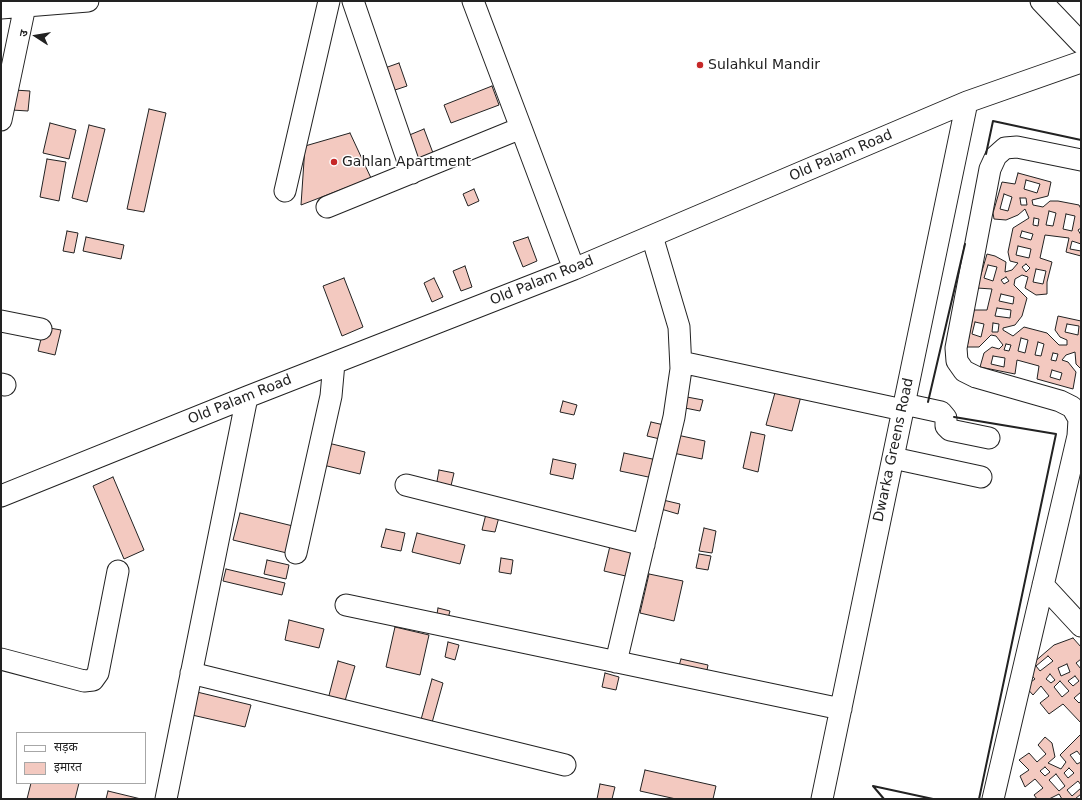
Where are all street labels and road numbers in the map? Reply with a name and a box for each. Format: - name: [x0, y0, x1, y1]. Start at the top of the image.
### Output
- street label: Old Palam Road: [787, 127, 895, 185]
- street label: Old Palam Road: [488, 253, 596, 309]
- street label: Old Palam Road: [186, 372, 294, 428]
- street label: Dwarka Greens Road: [871, 376, 917, 524]

